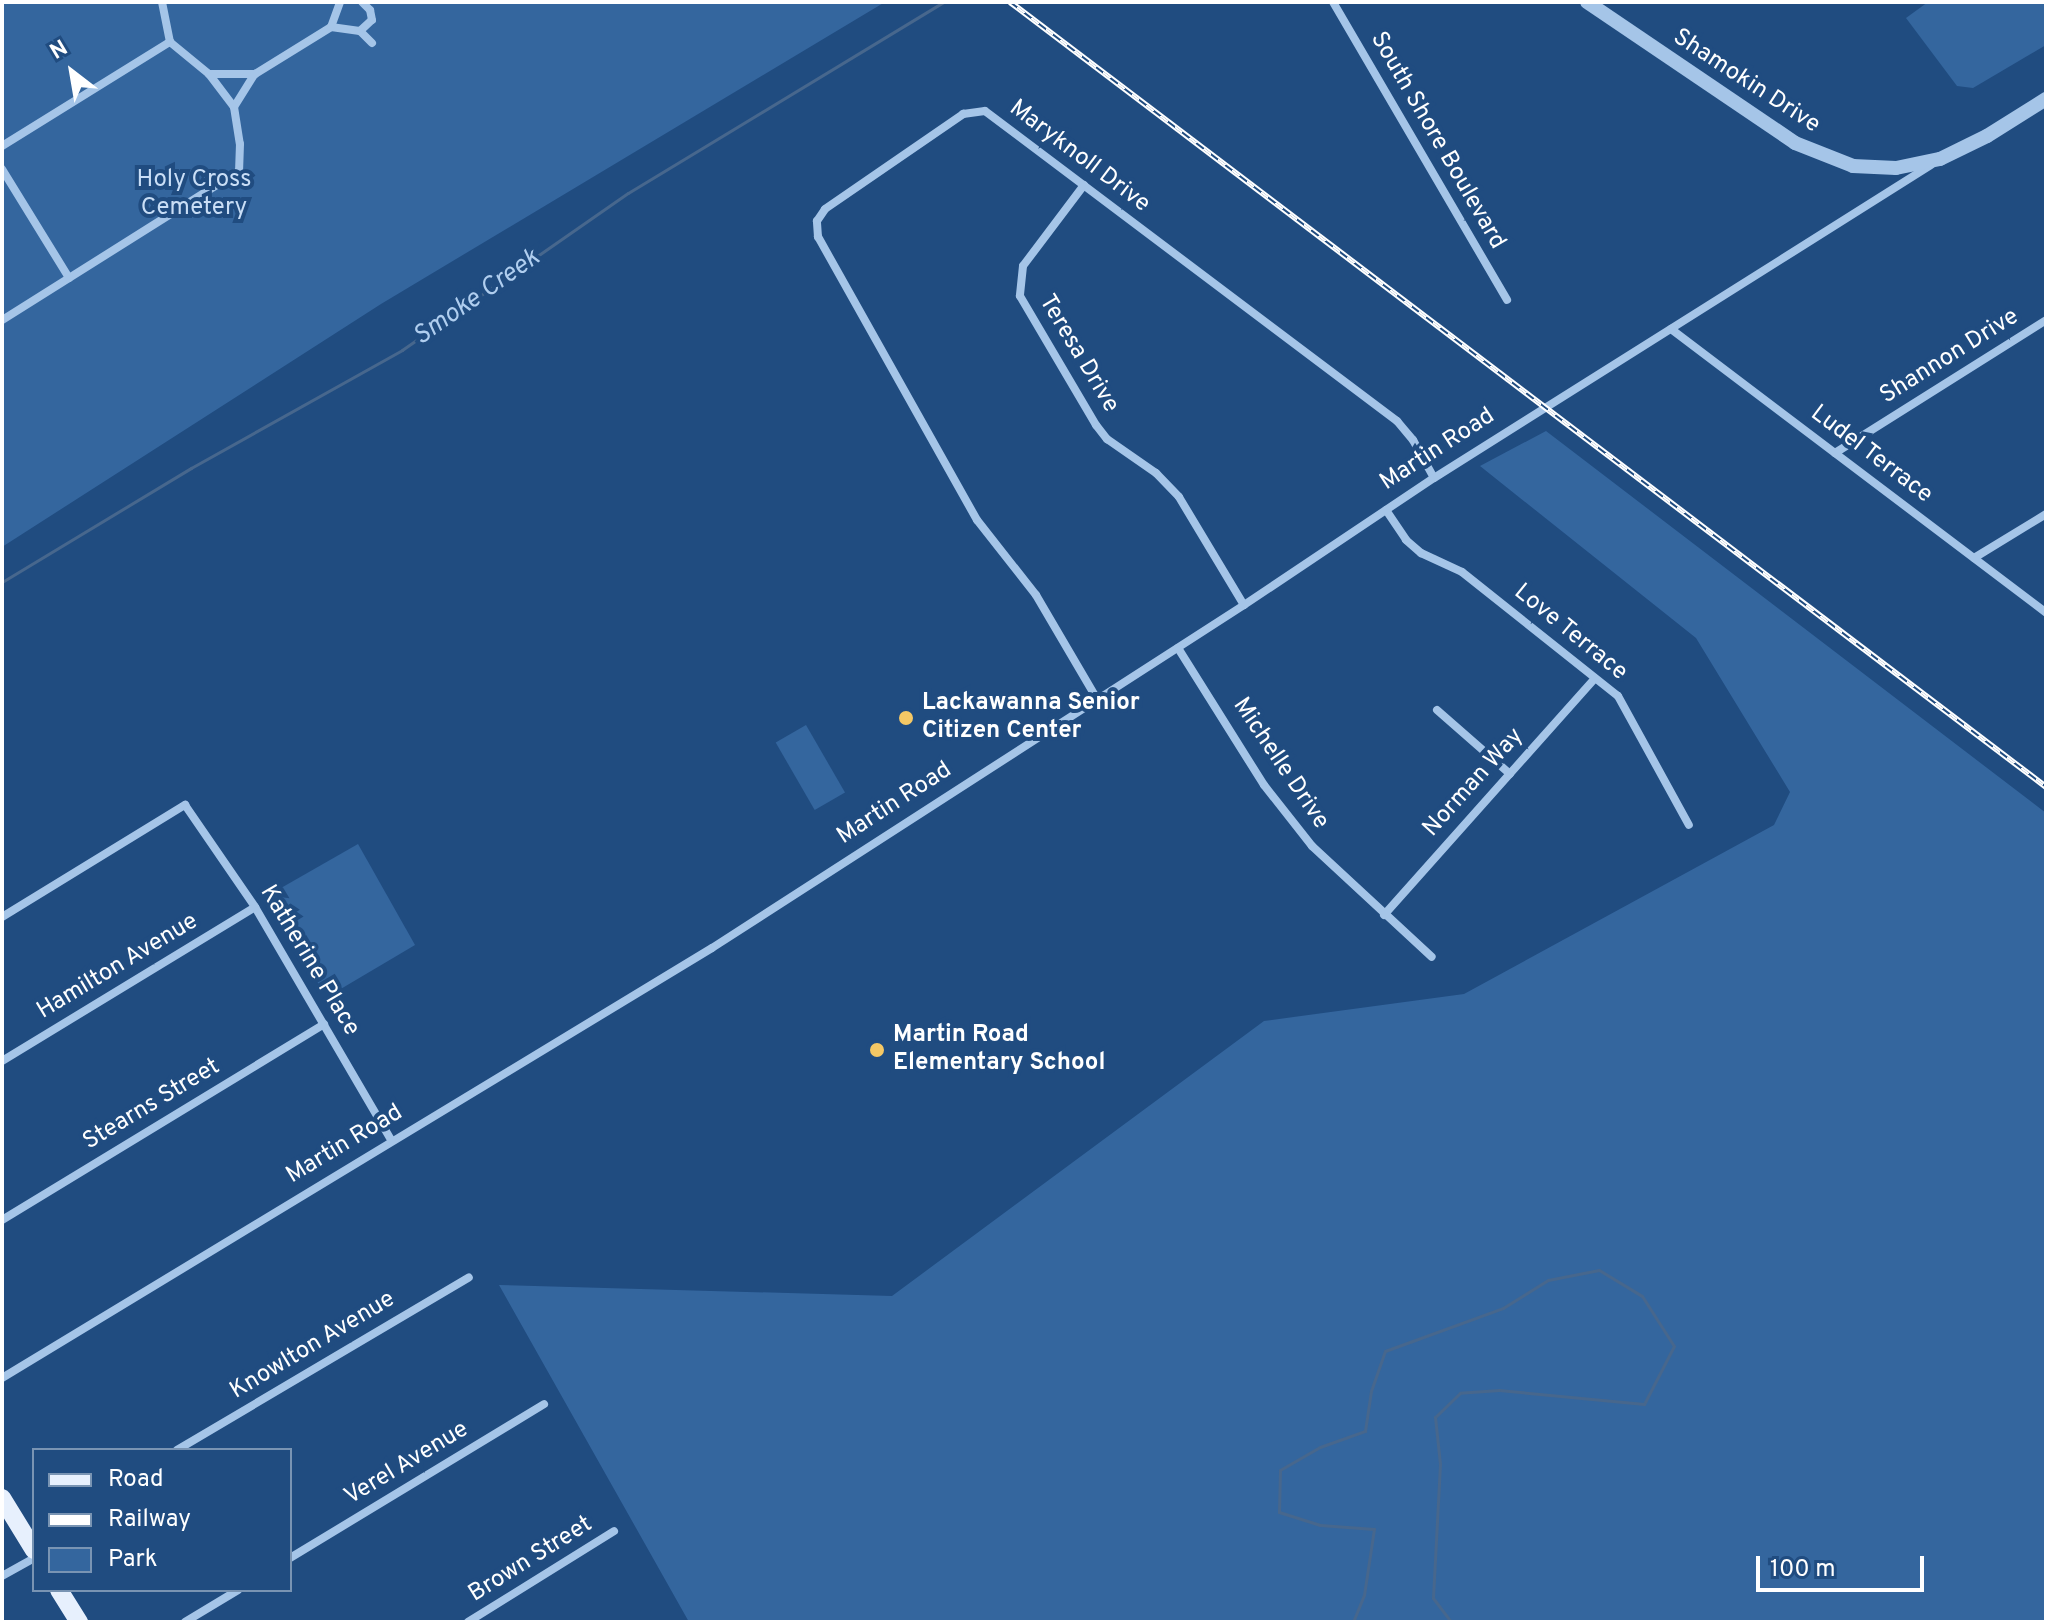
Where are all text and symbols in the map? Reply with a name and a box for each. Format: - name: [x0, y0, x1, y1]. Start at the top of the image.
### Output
- street label: Shamokin Drive: [1667, 24, 1825, 140]
- street label: South Shore Boulevard: [1363, 27, 1511, 255]
- north arrow: [32, 32, 112, 112]
- text: N: [46, 35, 73, 67]
- street label: Maryknoll Drive: [1003, 95, 1155, 219]
- park label: Holy Cross Cemetery: [137, 167, 251, 223]
- water label: Smoke Creek: [408, 243, 546, 353]
- street label: Teresa Drive: [1032, 290, 1124, 418]
- street label: Shannon Drive: [1875, 303, 2025, 411]
- street label: Ludel Terrace: [1804, 399, 1938, 511]
- street label: Martin Road: [1375, 402, 1501, 498]
- street label: Love Terrace: [1507, 578, 1633, 688]
- place label: Lackawanna Senior Citizen Center: [922, 690, 1140, 746]
- street label: Michelle Drive: [1226, 693, 1334, 835]
- marker: Lackawanna Senior Citizen Center: [897, 709, 915, 727]
- street label: Norman Way: [1417, 722, 1531, 844]
- street label: Martin Road: [832, 756, 958, 852]
- street label: Katherine Place: [253, 880, 365, 1042]
- street label: Hamilton Avenue: [32, 907, 204, 1027]
- place label: Martin Road Elementary School: [893, 1022, 1105, 1078]
- marker: Martin Road Elementary School: [868, 1041, 886, 1059]
- street label: Stearns Street: [78, 1053, 226, 1157]
- street label: Martin Road: [282, 1099, 408, 1191]
- street label: Knowlton Avenue: [225, 1285, 401, 1407]
- street label: Verel Avenue: [339, 1416, 475, 1512]
- legend: [32, 1448, 292, 1592]
- text: Road: [108, 1465, 164, 1495]
- text: Railway: [108, 1505, 191, 1535]
- street label: Brown Street: [464, 1511, 598, 1609]
- scale bar: [1760, 1540, 1928, 1590]
- text: Park: [108, 1545, 158, 1575]
- text: 100 m: [1770, 1555, 1836, 1585]

